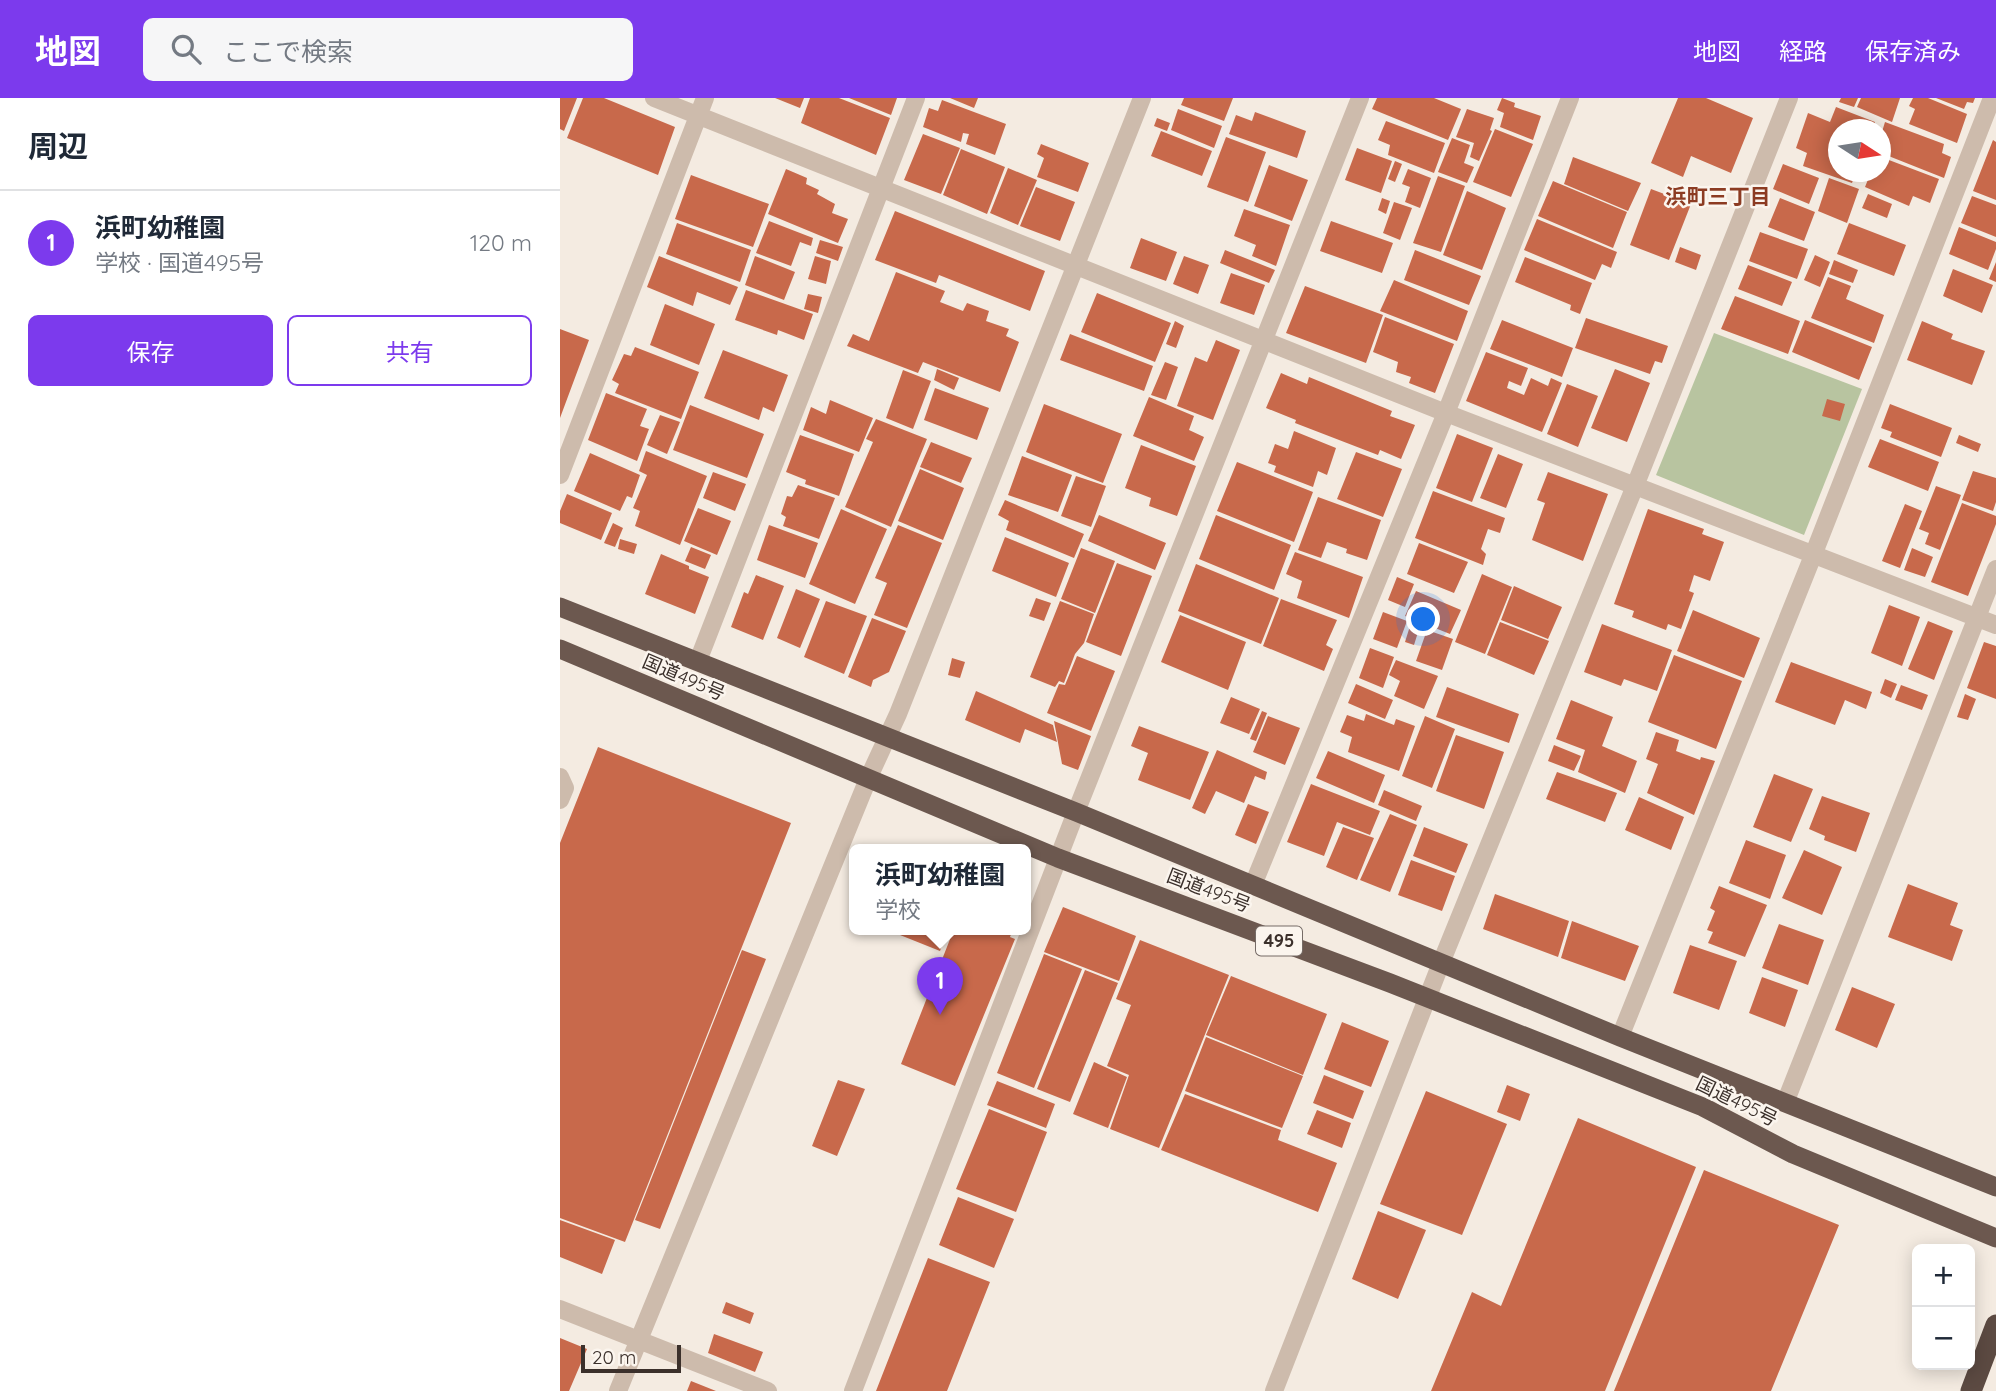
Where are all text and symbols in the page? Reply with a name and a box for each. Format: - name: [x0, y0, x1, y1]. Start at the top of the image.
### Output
- search box: [143, 18, 633, 81]
- text: 地図: [35, 30, 101, 71]
- icon: search: [167, 30, 205, 68]
- text: ここで検索: [223, 35, 353, 68]
- text: 地図: [1693, 36, 1741, 66]
- text: 経路: [1779, 36, 1827, 66]
- text: 保存済み: [1865, 36, 1961, 66]
- north arrow: [1828, 119, 1891, 182]
- text: 周辺: [28, 127, 88, 165]
- district label: 浜町三丁目: [1666, 183, 1771, 209]
- text: 浜町幼稚園: [95, 211, 225, 244]
- text: 1: [47, 228, 55, 257]
- text: 120 m: [470, 228, 532, 257]
- text: 学校 · 国道495号: [95, 248, 264, 277]
- button: 保存: [28, 315, 273, 386]
- button: 共有: [287, 315, 532, 386]
- your location: [1406, 602, 1440, 636]
- street label: 国道495号: [639, 649, 729, 705]
- popup: [849, 844, 1031, 935]
- text: 浜町幼稚園: [875, 858, 1005, 891]
- street label: 国道495号: [1164, 863, 1254, 917]
- text: 学校: [875, 895, 921, 924]
- road number: 495: [1256, 926, 1302, 956]
- pin: 1: [917, 957, 963, 1015]
- street label: 国道495号: [1692, 1071, 1782, 1131]
- map controls: [1912, 1244, 1975, 1370]
- button: +: [1912, 1244, 1975, 1307]
- button: −: [1912, 1307, 1975, 1370]
- scale bar: [581, 1342, 681, 1374]
- text: 20 m: [592, 1345, 636, 1369]

